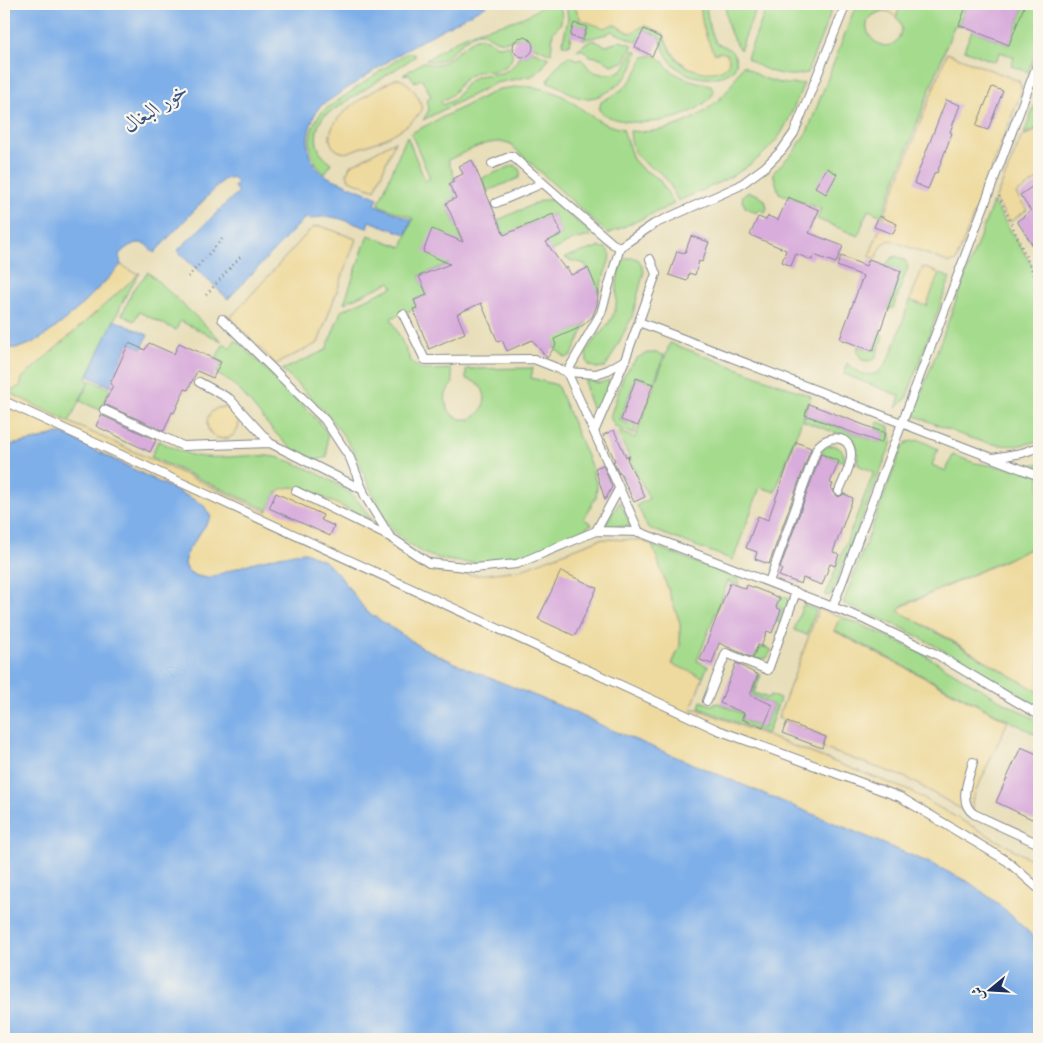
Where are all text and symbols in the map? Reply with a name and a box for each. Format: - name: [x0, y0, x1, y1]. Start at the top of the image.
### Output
- water label: خور البغال: [119, 77, 193, 139]
- north arrow: [966, 966, 1016, 1016]
- text: ش: [968, 984, 989, 1003]

